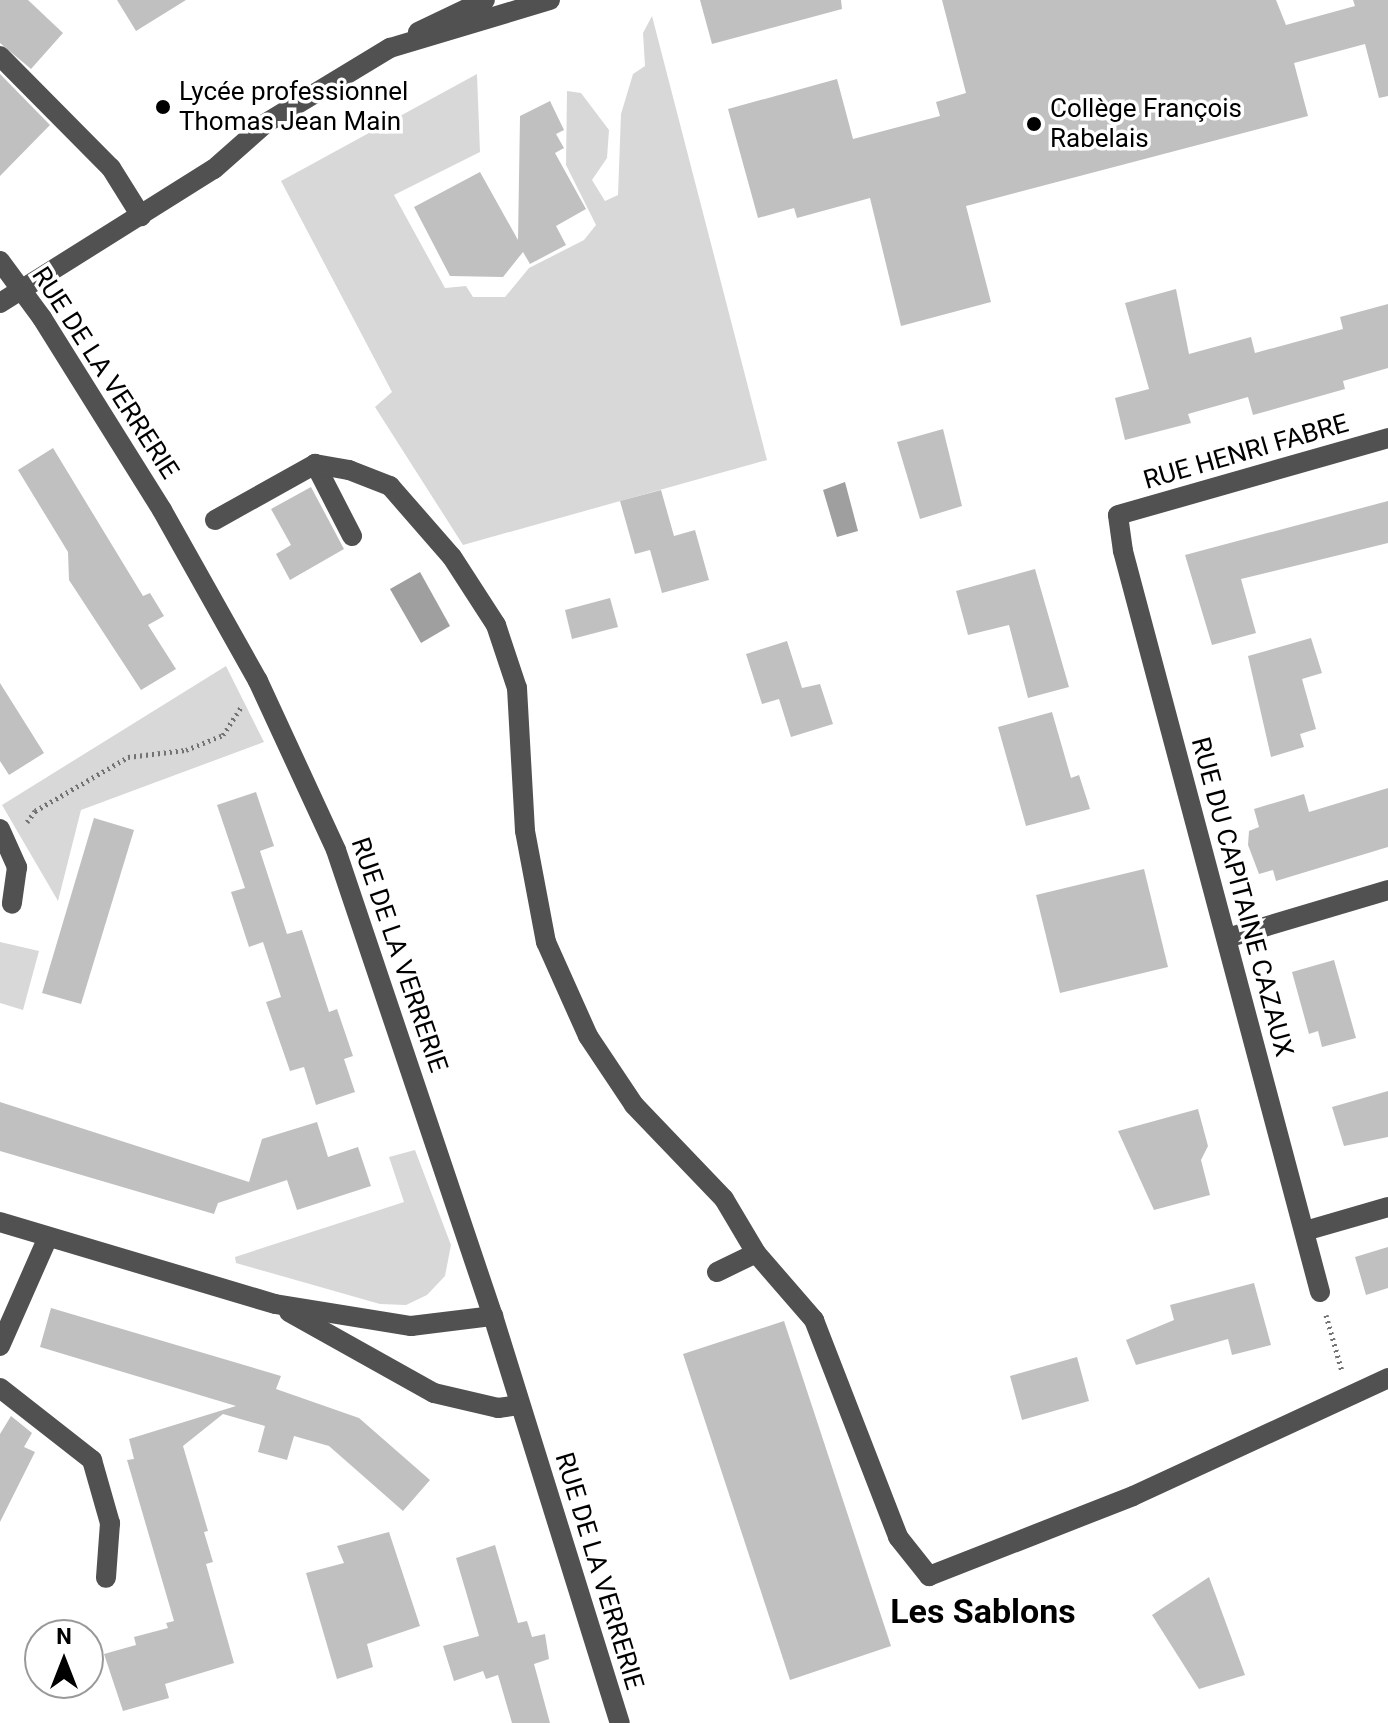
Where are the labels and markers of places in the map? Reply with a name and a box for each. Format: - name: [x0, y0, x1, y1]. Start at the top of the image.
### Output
- place label: Lycée professionnel Thomas Jean Main: [179, 76, 408, 138]
- place label: Collège François Rabelais: [1050, 93, 1242, 154]
- marker: Lycée professionnel Thomas Jean Main: [154, 98, 172, 116]
- marker: Collège François Rabelais: [1025, 115, 1043, 133]

